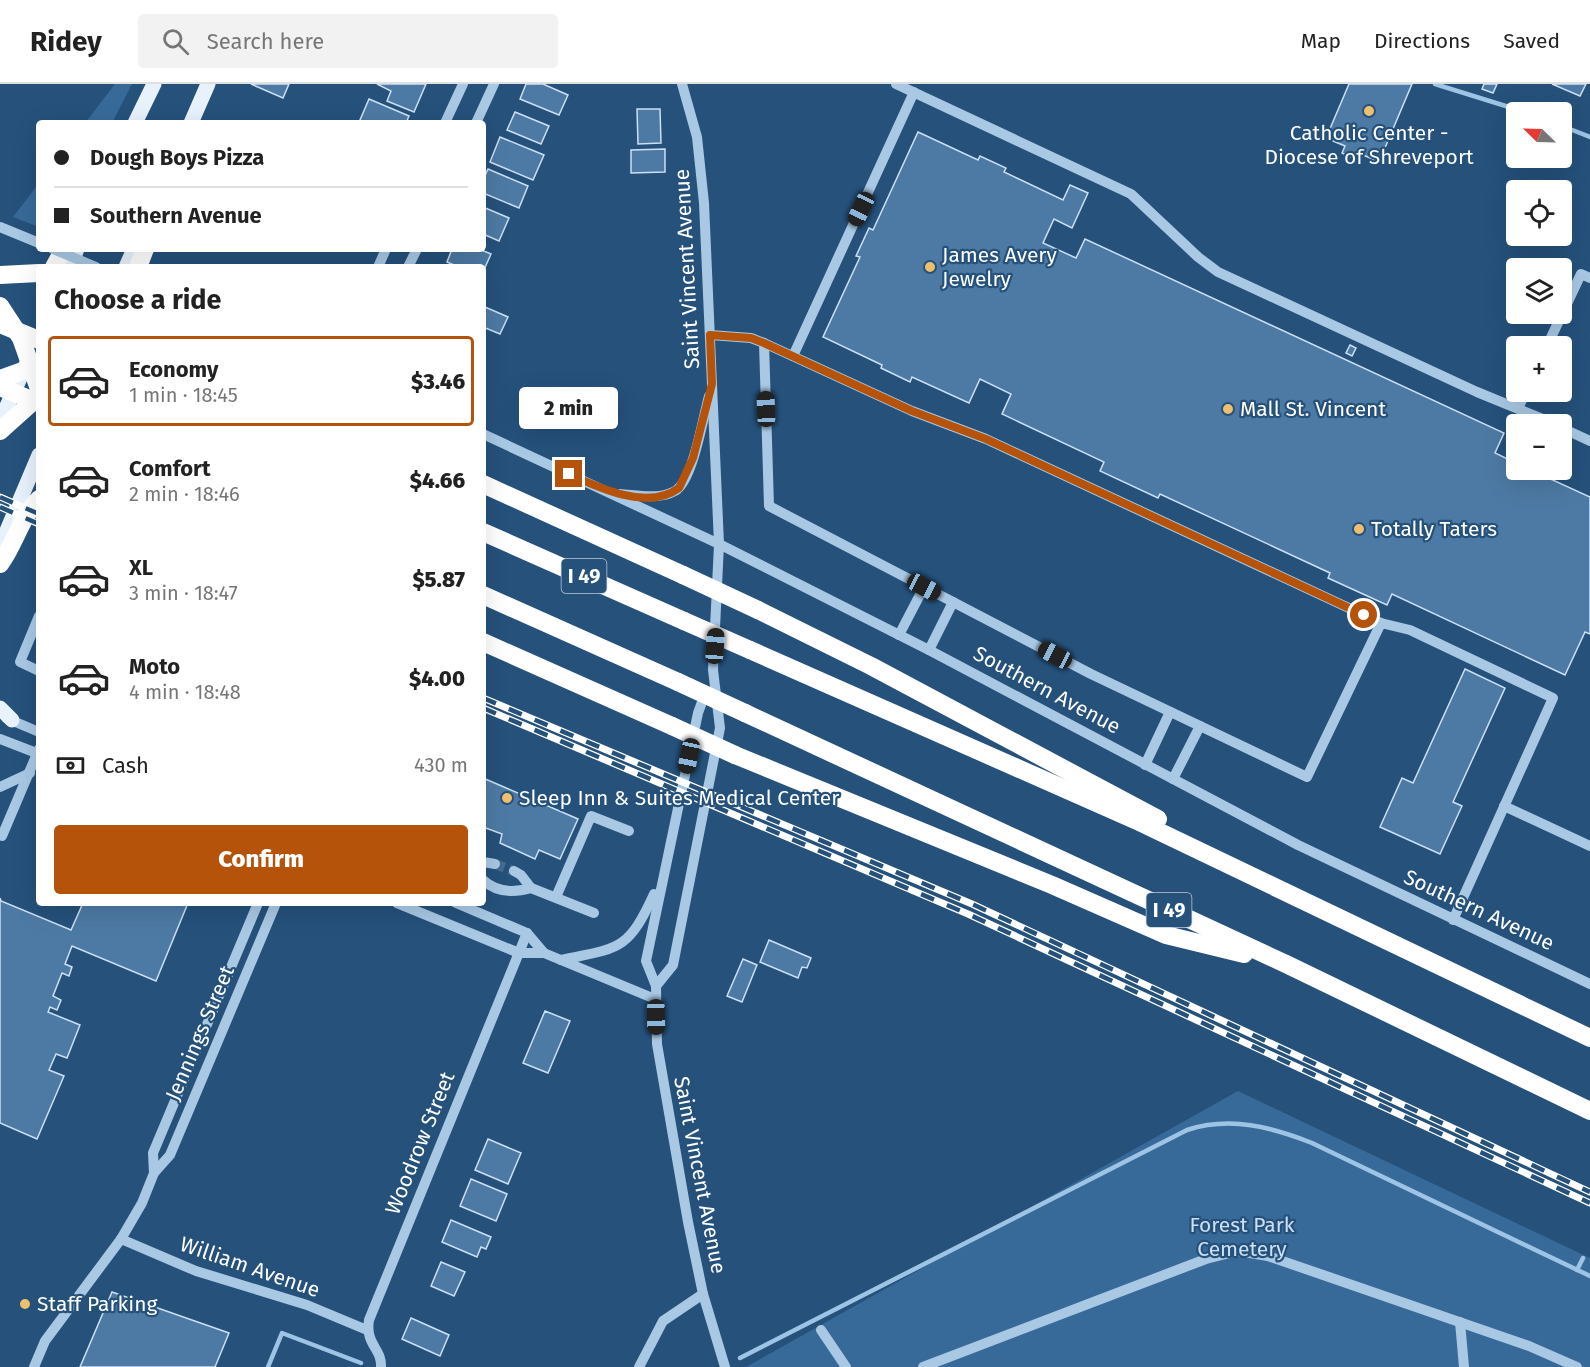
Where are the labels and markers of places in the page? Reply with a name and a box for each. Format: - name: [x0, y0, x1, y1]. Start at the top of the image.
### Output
- marker: Catholic Center - Diocese of Shreveport: [1362, 104, 1376, 118]
- place label: Catholic Center - Diocese of Shreveport: [1264, 120, 1474, 170]
- place label: James Avery Jewelry: [942, 242, 1057, 292]
- marker: James Avery Jewelry: [923, 260, 937, 274]
- place label: Mall St. Vincent: [1240, 396, 1386, 422]
- marker: Mall St. Vincent: [1221, 402, 1235, 416]
- place label: Totally Taters: [1371, 516, 1497, 542]
- marker: Totally Taters: [1352, 522, 1366, 536]
- place label: Sleep Inn & Suites Medical Center: [519, 785, 839, 811]
- marker: Sleep Inn & Suites Medical Center: [500, 791, 514, 805]
- place label: Staff Parking: [37, 1291, 157, 1317]
- marker: Staff Parking: [18, 1297, 32, 1311]

